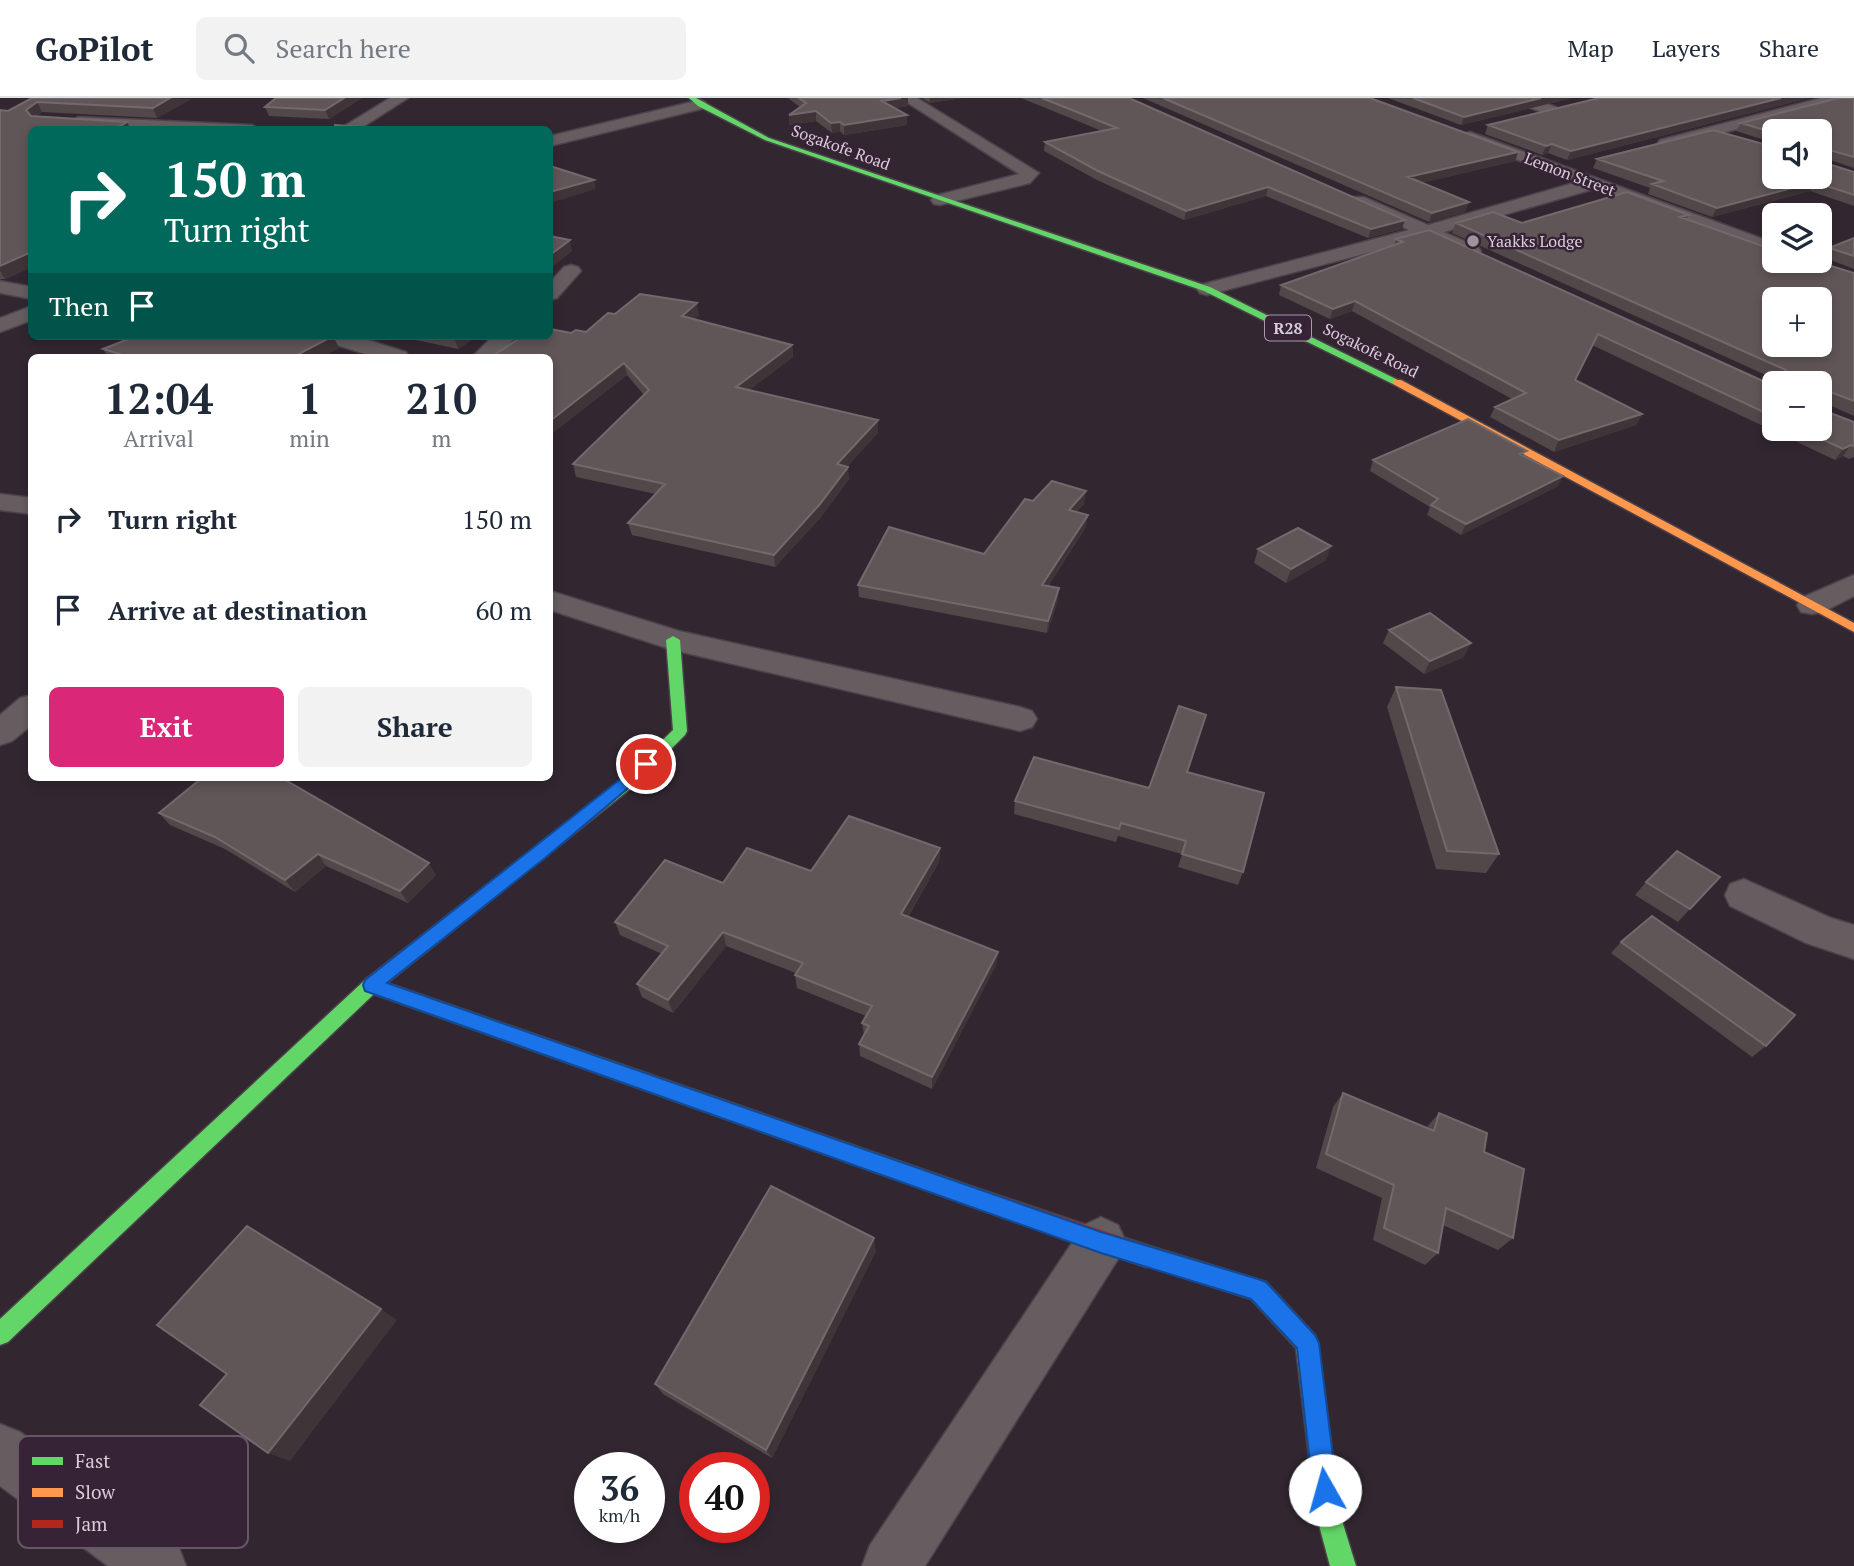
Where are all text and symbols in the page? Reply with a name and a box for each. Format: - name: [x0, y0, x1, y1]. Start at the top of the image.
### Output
- search box: [196, 17, 686, 80]
- text: GoPilot: [35, 27, 154, 70]
- icon: search: [220, 29, 258, 67]
- text: Search here: [276, 31, 411, 65]
- text: Map: [1567, 32, 1614, 64]
- text: Layers: [1652, 32, 1721, 64]
- text: Share: [1759, 32, 1819, 64]
- street label: Sogakofe Road: [789, 119, 894, 175]
- map controls: [1762, 119, 1832, 441]
- button: sound: [1762, 119, 1832, 189]
- text: 150 m: [164, 146, 306, 211]
- street label: Lemon Street: [1521, 147, 1619, 201]
- icon: right: [49, 154, 140, 245]
- button: layers: [1762, 203, 1832, 273]
- text: Turn right: [164, 209, 310, 251]
- place label: Yaakks Lodge: [1487, 230, 1582, 252]
- marker: Yaakks Lodge: [1465, 233, 1481, 249]
- icon: arrive: [123, 287, 161, 325]
- button: +: [1762, 287, 1832, 357]
- text: Then: [49, 289, 109, 323]
- road number: R28: [1265, 316, 1311, 340]
- street label: Sogakofe Road: [1320, 317, 1423, 383]
- text: 12:04: [104, 370, 213, 426]
- text: 1: [298, 370, 321, 426]
- text: 210: [406, 370, 477, 426]
- button: −: [1762, 371, 1832, 441]
- text: Arrival: [123, 423, 194, 454]
- text: min: [289, 423, 330, 454]
- text: m: [431, 423, 451, 454]
- icon: right: [49, 500, 87, 538]
- text: Turn right: [108, 502, 237, 536]
- text: 150 m: [462, 502, 532, 536]
- icon: arrive: [49, 591, 87, 629]
- text: Arrive at destination: [108, 593, 367, 627]
- text: 60 m: [476, 593, 532, 627]
- button: Exit: [49, 687, 284, 767]
- button: Share: [298, 687, 532, 767]
- pin: [616, 734, 676, 794]
- icon: arrive: [627, 745, 665, 783]
- legend: [18, 1436, 248, 1548]
- text: Fast: [75, 1448, 110, 1473]
- speed limit sign: 40: [679, 1452, 770, 1543]
- position arrow: [1288, 1453, 1362, 1527]
- text: 36: [600, 1465, 639, 1511]
- text: Slow: [75, 1479, 116, 1504]
- text: km/h: [599, 1503, 640, 1527]
- text: Jam: [75, 1511, 108, 1536]

